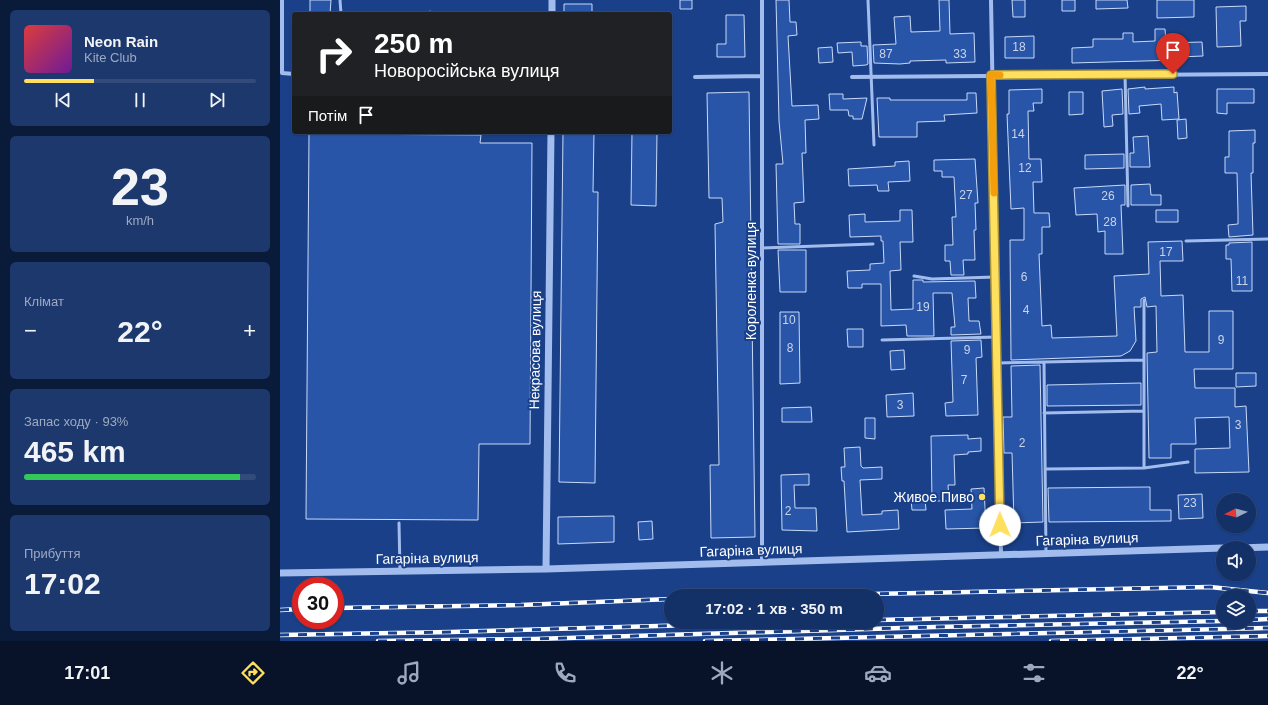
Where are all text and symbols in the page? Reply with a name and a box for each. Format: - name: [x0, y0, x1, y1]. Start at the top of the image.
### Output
- icon: right: [308, 28, 360, 80]
- text: 250 m: [374, 28, 453, 59]
- text: Neon Rain: [84, 33, 158, 50]
- pin: [1156, 33, 1190, 74]
- icon: arrive: [1162, 39, 1184, 61]
- house number: 18: [1012, 40, 1026, 54]
- house number: 87: [879, 47, 893, 61]
- house number: 33: [953, 47, 967, 61]
- text: Kite Club: [84, 50, 137, 65]
- text: Новоросійська вулиця: [374, 61, 560, 81]
- icon: previous: [52, 89, 74, 111]
- icon: pause: [129, 89, 151, 111]
- icon: next: [206, 89, 228, 111]
- icon: arrive: [355, 104, 377, 126]
- text: Потім: [308, 107, 347, 124]
- house number: 14: [1011, 127, 1025, 141]
- text: 23: [111, 158, 169, 216]
- house number: 12: [1018, 161, 1032, 175]
- house number: 27: [959, 188, 973, 202]
- house number: 26: [1101, 189, 1115, 203]
- text: km/h: [126, 213, 154, 228]
- house number: 28: [1103, 215, 1117, 229]
- street label: Короленка вулиця: [743, 222, 759, 340]
- house number: 17: [1159, 245, 1173, 259]
- house number: 6: [1021, 270, 1028, 284]
- house number: 11: [1236, 274, 1249, 288]
- street label: Некрасова вулиця: [526, 290, 544, 410]
- text: Клімат: [24, 294, 64, 309]
- house number: 19: [916, 300, 930, 314]
- house number: 4: [1023, 303, 1030, 317]
- house number: 10: [782, 313, 796, 327]
- text: 22°: [117, 315, 163, 348]
- text: −: [24, 318, 37, 343]
- text: +: [243, 318, 256, 343]
- house number: 9: [1218, 333, 1225, 347]
- house number: 8: [787, 341, 794, 355]
- house number: 9: [964, 343, 971, 357]
- house number: 7: [961, 373, 968, 387]
- house number: 3: [897, 398, 904, 412]
- text: Запас ходу · 93%: [24, 414, 128, 429]
- house number: 3: [1235, 418, 1242, 432]
- text: 465 km: [24, 435, 126, 468]
- house number: 2: [1019, 436, 1026, 450]
- place label: Живое Пиво: [894, 489, 974, 505]
- marker: Живое Пиво: [977, 492, 987, 502]
- north arrow: [1216, 493, 1256, 533]
- map controls: [1216, 493, 1256, 629]
- house number: 23: [1183, 496, 1197, 510]
- house number: 2: [785, 504, 792, 518]
- position arrow: [979, 504, 1021, 546]
- street label: Гагаріна вулиця: [1035, 529, 1139, 549]
- street label: Гагаріна вулиця: [699, 540, 803, 560]
- button: sound: [1216, 541, 1256, 581]
- text: Прибуття: [24, 546, 80, 561]
- street label: Гагаріна вулиця: [375, 549, 479, 567]
- text: 17:02: [24, 567, 101, 600]
- speed limit sign: 30: [292, 577, 344, 629]
- button: layers: [1216, 589, 1256, 629]
- text: 17:02 · 1 хв · 350 m: [705, 600, 843, 617]
- icon: directions: [239, 659, 267, 687]
- icon: music: [395, 659, 423, 687]
- icon: phone: [551, 659, 579, 687]
- icon: climate: [708, 659, 736, 687]
- icon: car: [864, 659, 892, 687]
- icon: filters: [1020, 659, 1048, 687]
- text: 17:01: [64, 663, 110, 683]
- text: 22°: [1177, 663, 1204, 683]

